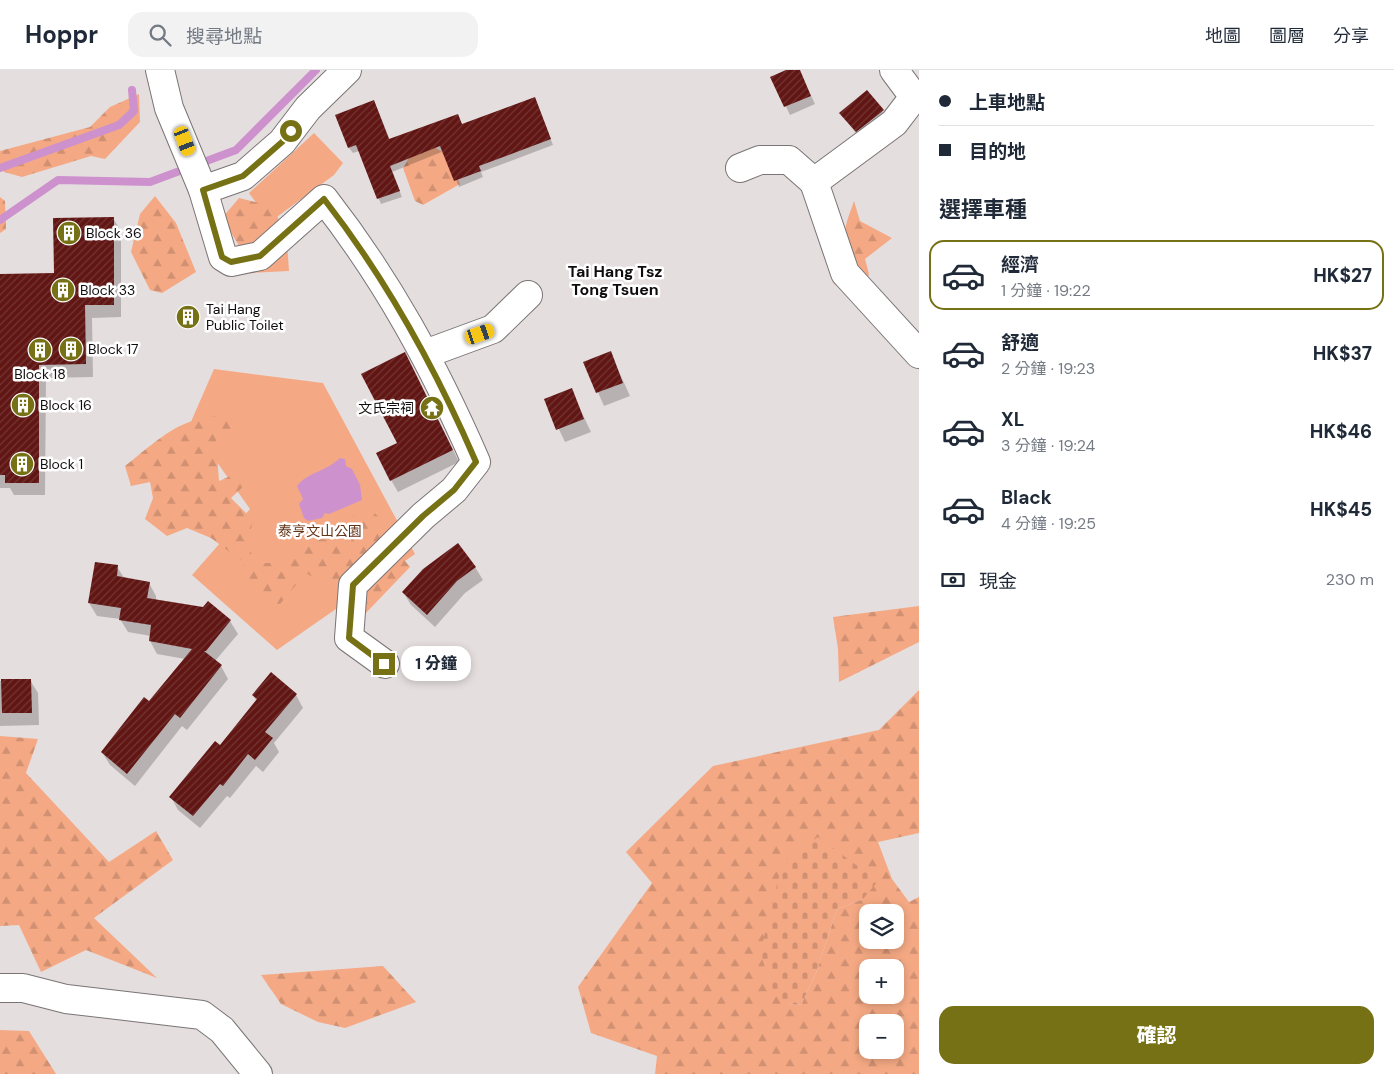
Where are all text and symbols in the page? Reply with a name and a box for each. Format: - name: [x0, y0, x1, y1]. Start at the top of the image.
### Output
- search box: [128, 12, 478, 57]
- text: Hoppr: [25, 19, 98, 50]
- icon: search: [146, 21, 174, 49]
- text: 搜尋地點: [186, 24, 262, 49]
- text: 地圖: [1205, 24, 1241, 48]
- text: 圖層: [1269, 24, 1305, 48]
- text: 分享: [1333, 24, 1369, 48]
- text: 上車地點: [969, 90, 1045, 115]
- route start: [280, 120, 302, 142]
- car: [172, 124, 197, 158]
- text: 目的地: [969, 139, 1026, 164]
- text: 選擇車種: [939, 195, 1027, 224]
- building icon: Block 36: [56, 220, 82, 246]
- place label: Block 36: [86, 224, 142, 242]
- text: 經濟: [1001, 252, 1039, 277]
- icon: car: [941, 253, 986, 298]
- district label: Tai Hang Tsz Tong Tsuen: [568, 261, 662, 300]
- text: HK$27: [1313, 263, 1372, 288]
- building icon: Block 33: [50, 277, 76, 303]
- text: 1 分鐘 · 19:22: [1001, 280, 1091, 301]
- place label: Block 33: [80, 281, 135, 299]
- place label: Tai Hang Public Toilet: [206, 300, 284, 334]
- building icon: Tai Hang Public Toilet: [175, 304, 201, 330]
- car: [463, 322, 496, 346]
- text: 舒適: [1001, 330, 1039, 355]
- icon: car: [941, 331, 986, 376]
- building icon: Block 17: [58, 336, 84, 362]
- building icon: Block 18: [27, 337, 53, 363]
- place label: Block 17: [88, 340, 139, 358]
- text: HK$37: [1313, 341, 1372, 366]
- text: 2 分鐘 · 19:23: [1001, 358, 1095, 379]
- place label: Block 18: [14, 365, 66, 383]
- building icon: Block 16: [10, 392, 36, 418]
- temple icon: 文氏宗祠: [419, 395, 445, 421]
- place label: Block 16: [40, 396, 92, 414]
- place label: 文氏宗祠: [358, 399, 414, 417]
- text: XL: [1001, 407, 1024, 432]
- icon: car: [941, 409, 986, 454]
- text: HK$46: [1310, 419, 1372, 444]
- text: 3 分鐘 · 19:24: [1001, 435, 1095, 456]
- building icon: Block 1: [9, 451, 35, 477]
- place label: Block 1: [40, 455, 83, 473]
- text: Black: [1001, 485, 1052, 510]
- icon: car: [941, 487, 986, 532]
- text: HK$45: [1310, 497, 1372, 522]
- text: 4 分鐘 · 19:25: [1001, 513, 1096, 534]
- park label: 泰亨文山公園: [278, 522, 362, 540]
- icon: cash: [939, 566, 967, 594]
- text: 現金: [979, 569, 1017, 594]
- text: 230 m: [1326, 569, 1374, 590]
- callout: 1 分鐘: [402, 646, 472, 682]
- route end: [373, 653, 395, 675]
- text: 1 分鐘: [415, 653, 457, 674]
- map controls: [859, 904, 904, 1059]
- button: layers: [859, 904, 904, 949]
- button: +: [859, 959, 904, 1004]
- button: 確認: [939, 1006, 1374, 1064]
- button: −: [859, 1014, 904, 1059]

